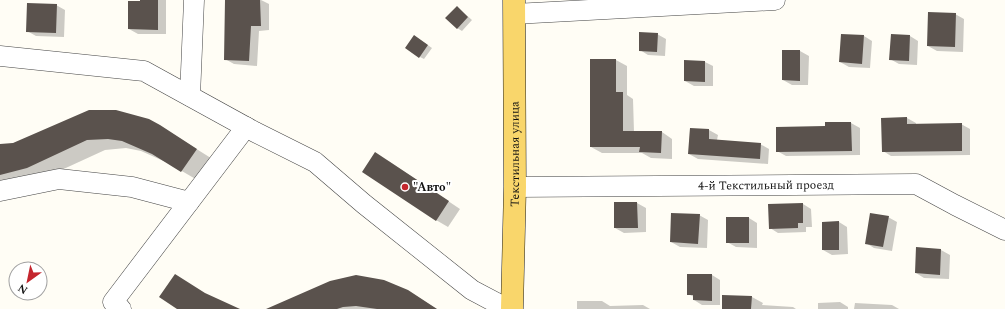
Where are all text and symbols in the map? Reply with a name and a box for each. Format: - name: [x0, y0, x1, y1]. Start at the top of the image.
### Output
- street label: Текстильная улица: [506, 101, 525, 207]
- street label: 4-й Текстильный проезд: [698, 176, 834, 196]
- place label: "Авто": [413, 178, 451, 197]
- marker: "Авто": [400, 182, 410, 192]
- north arrow: [8, 261, 48, 301]
- text: N: [14, 279, 31, 299]

